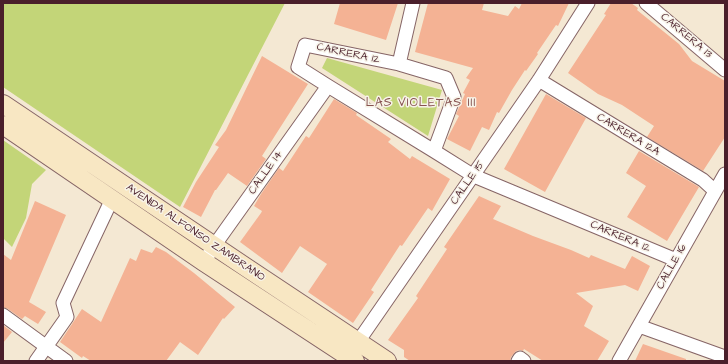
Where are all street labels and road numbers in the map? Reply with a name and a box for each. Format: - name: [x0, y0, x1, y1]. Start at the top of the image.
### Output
- street label: CARRERA 13: [658, 11, 714, 61]
- street label: CARRERA 12: [315, 41, 381, 67]
- street label: CARRERA 12A: [594, 111, 662, 159]
- street label: CALLE 14: [246, 149, 286, 197]
- street label: CALLE 15: [448, 159, 488, 207]
- street label: AVENIDA ALFONSO ZAMBRANO: [123, 181, 267, 285]
- street label: CARRERA 12: [588, 218, 652, 256]
- street label: CALLE 16: [654, 242, 690, 292]

